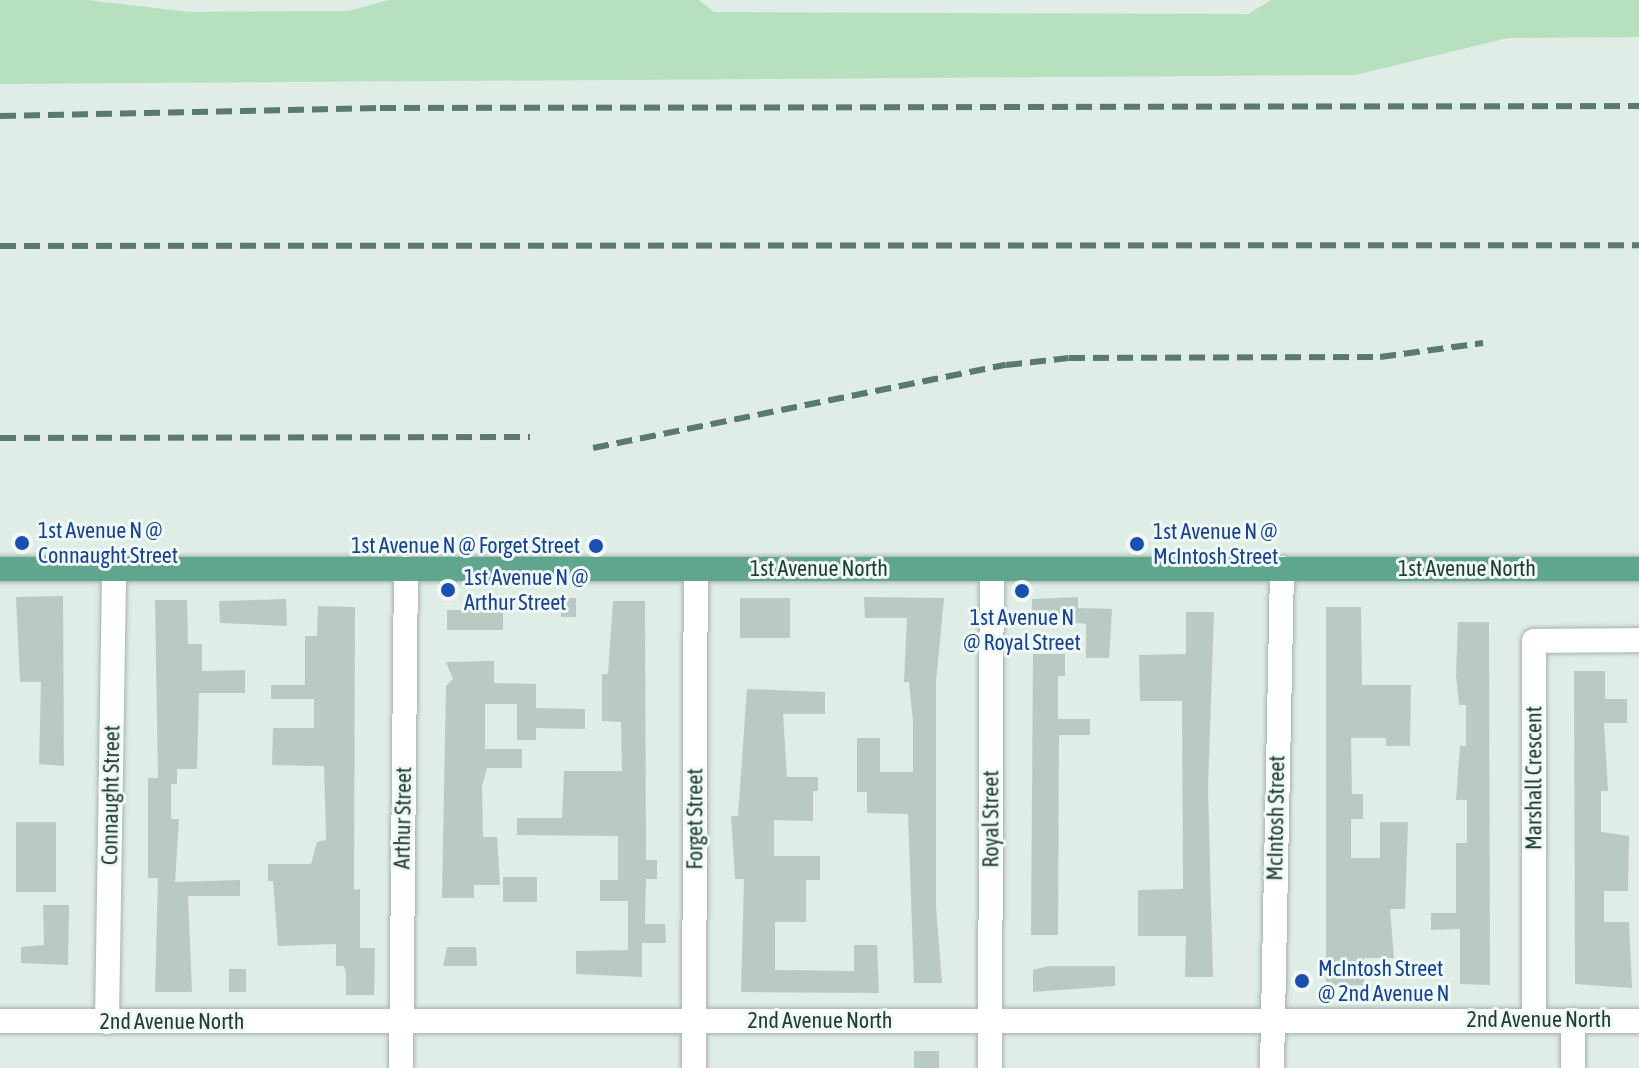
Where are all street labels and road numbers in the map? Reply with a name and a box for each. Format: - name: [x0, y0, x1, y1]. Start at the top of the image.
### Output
- street label: 1st Avenue North: [750, 556, 888, 582]
- street label: 1st Avenue North: [1398, 556, 1536, 582]
- street label: Marshall Crescent: [1521, 706, 1547, 850]
- street label: Connaught Street: [97, 725, 125, 865]
- street label: McIntosh Street: [1262, 755, 1290, 881]
- street label: Arthur Street: [389, 767, 417, 869]
- street label: Forget Street: [682, 768, 708, 870]
- street label: Royal Street: [978, 770, 1004, 868]
- street label: 2nd Avenue North: [1467, 1007, 1611, 1033]
- street label: 2nd Avenue North: [748, 1008, 892, 1034]
- street label: 2nd Avenue North: [100, 1009, 244, 1035]

